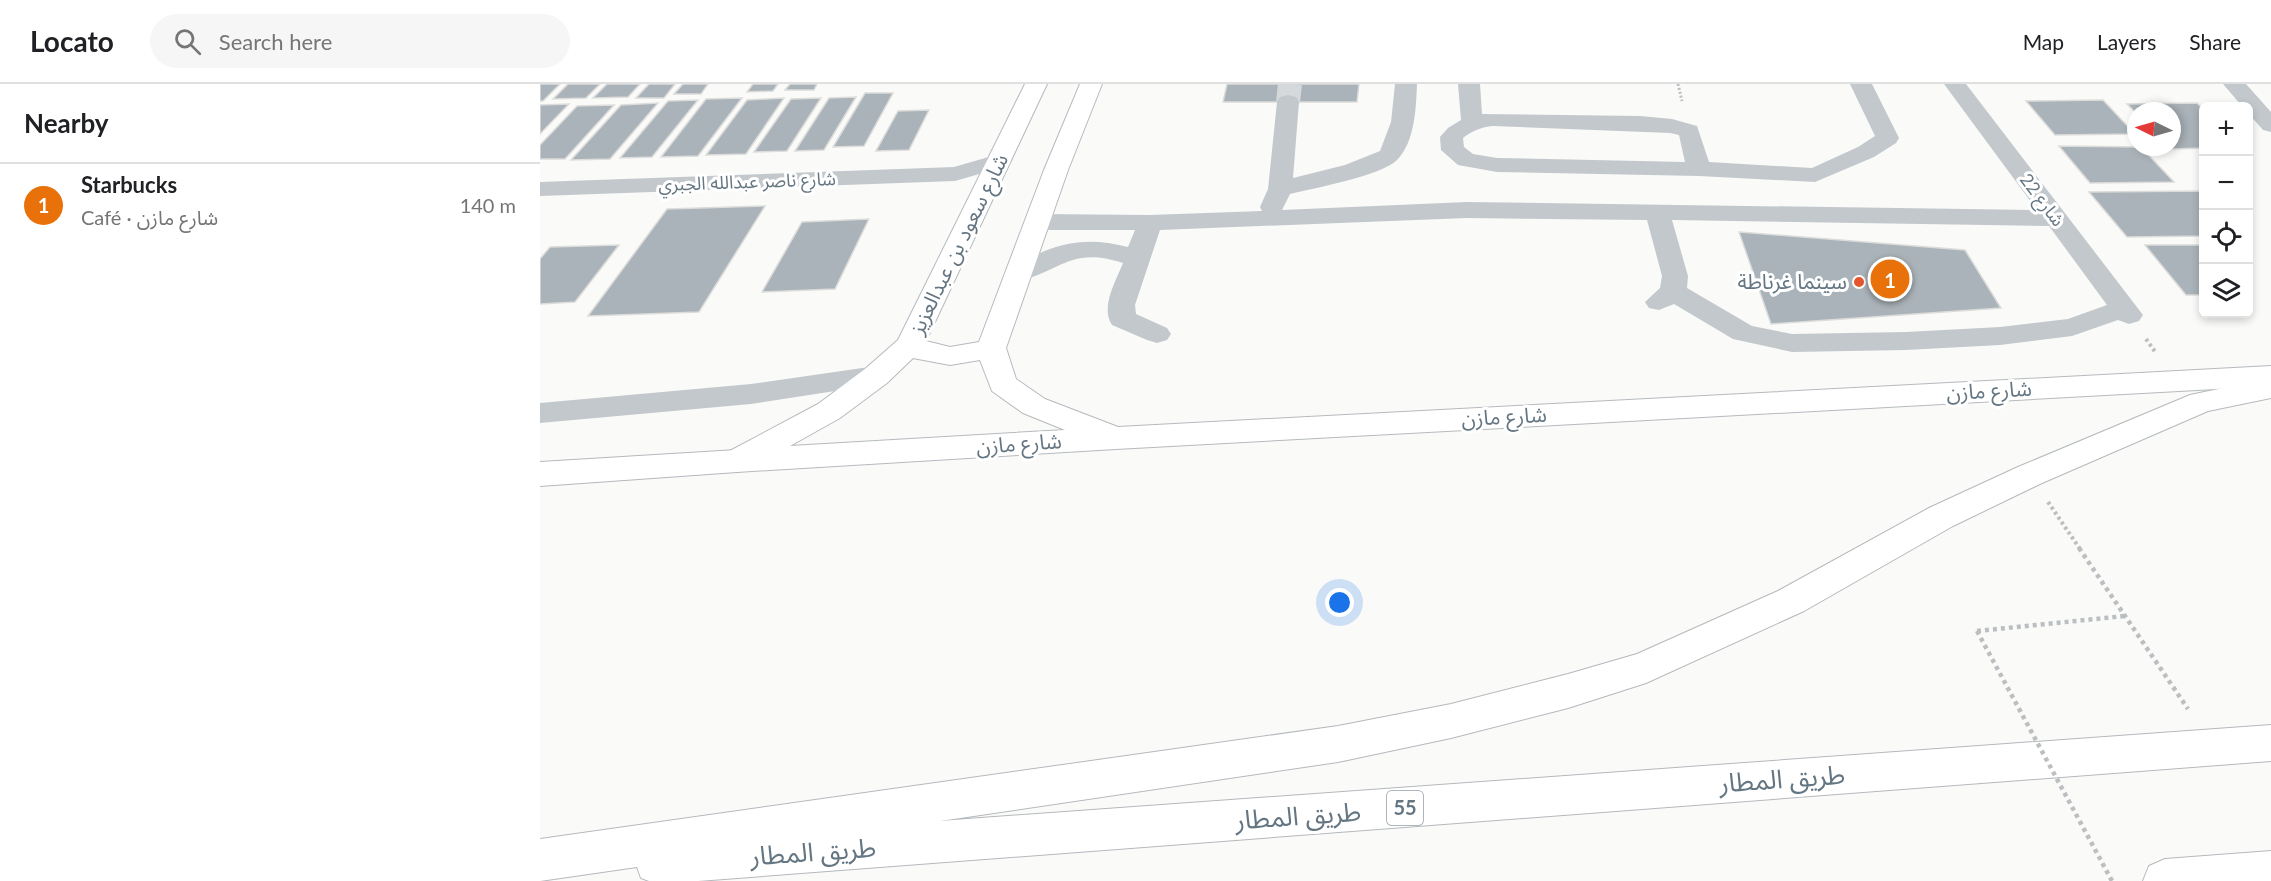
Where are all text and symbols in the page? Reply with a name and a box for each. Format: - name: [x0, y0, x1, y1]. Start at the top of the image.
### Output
- search box: [150, 14, 570, 68]
- text: Locato: [30, 24, 114, 58]
- icon: search: [171, 25, 204, 58]
- text: Search here: [219, 28, 332, 55]
- text: Map: [2023, 29, 2064, 54]
- text: Layers: [2097, 29, 2156, 54]
- text: Share: [2189, 29, 2241, 54]
- north arrow: [2127, 102, 2181, 156]
- map controls: [2199, 102, 2253, 318]
- button: +: [2199, 102, 2253, 156]
- text: Nearby: [24, 107, 109, 139]
- street label: شارع سعود بن عبدالعزيز: [903, 149, 1016, 340]
- button: −: [2199, 156, 2253, 210]
- street label: شارع ناصر عبدالله الجبري: [658, 167, 836, 199]
- street label: شارع 22: [2013, 169, 2070, 233]
- text: Starbucks: [81, 171, 177, 198]
- text: 1: [38, 193, 49, 217]
- text: 140 m: [460, 193, 516, 217]
- text: Café · شارع مازن: [81, 205, 218, 229]
- button: locate: [2199, 210, 2253, 264]
- pin: 1: [1870, 256, 1910, 302]
- button: layers: [2199, 264, 2253, 318]
- place label: سينما غرناطة: [1737, 268, 1847, 294]
- marker: سينما غرناطة: [1852, 275, 1866, 289]
- street label: شارع مازن: [1946, 375, 2032, 408]
- street label: شارع مازن: [1461, 401, 1547, 434]
- street label: شارع مازن: [975, 427, 1063, 462]
- your location: [1325, 588, 1354, 617]
- street label: طريق المطار: [1717, 758, 1846, 799]
- road number: 55: [1387, 791, 1423, 825]
- street label: طريق المطار: [1233, 795, 1362, 836]
- street label: طريق المطار: [748, 831, 877, 872]

